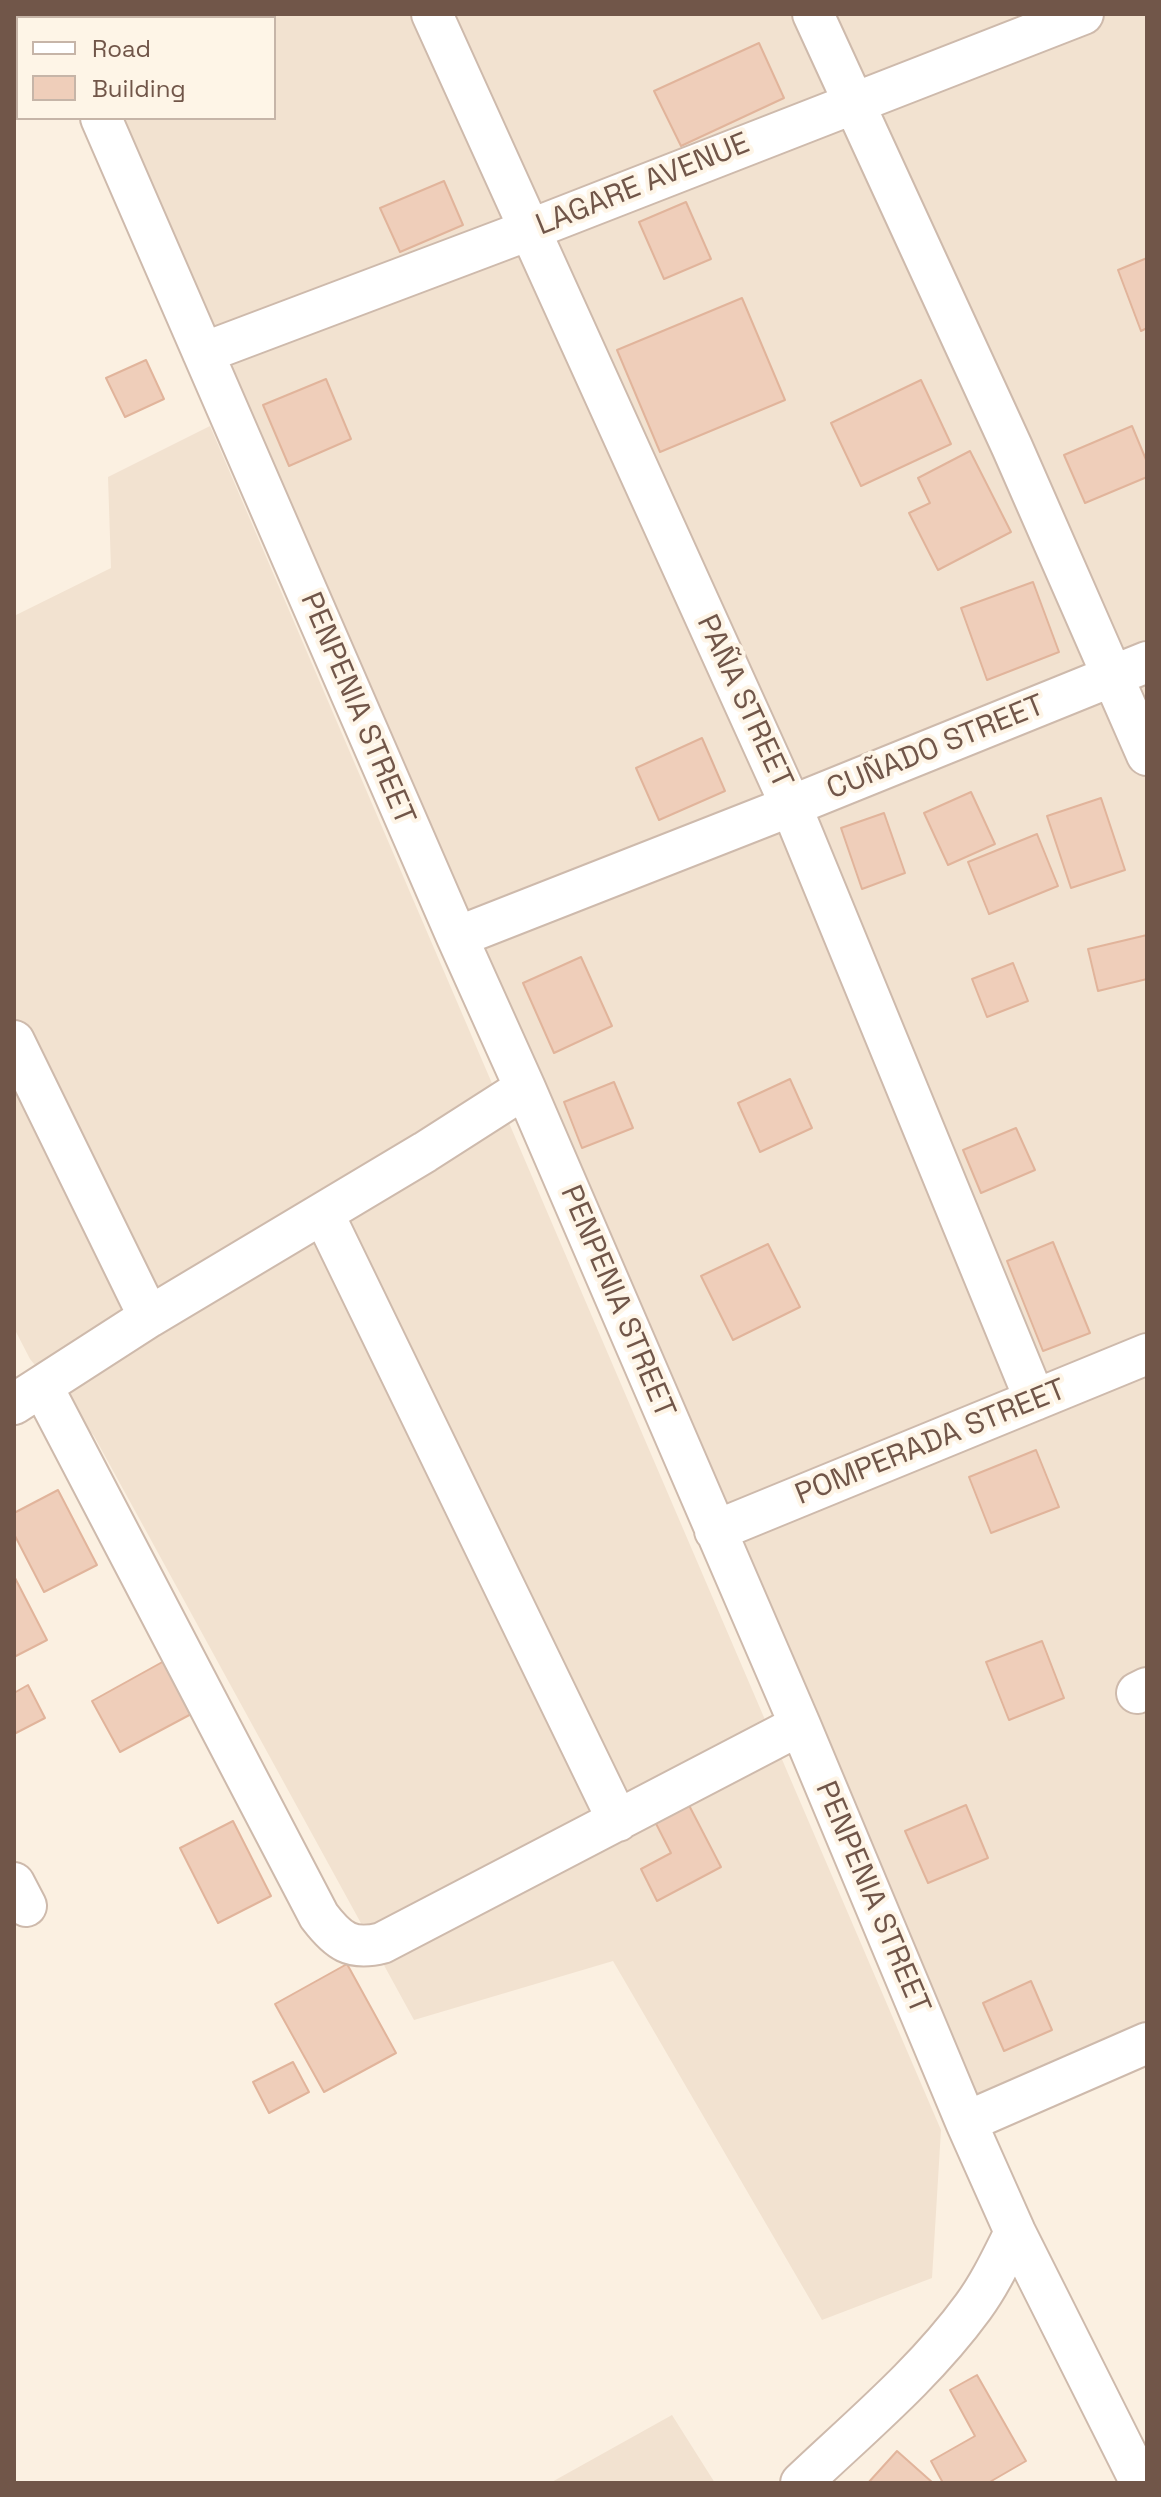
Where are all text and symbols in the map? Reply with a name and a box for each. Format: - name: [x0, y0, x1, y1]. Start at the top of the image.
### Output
- legend: [16, 16, 276, 120]
- text: Road: [92, 33, 151, 64]
- text: Building: [92, 73, 186, 104]
- street label: LAGARE AVENUE: [531, 126, 755, 244]
- street label: PENPENIA STREET: [292, 587, 422, 831]
- street label: PAÑA STREET: [688, 610, 800, 794]
- street label: CUÑADO STREET: [822, 688, 1050, 808]
- street label: PENPENIA STREET: [552, 1180, 682, 1424]
- street label: POMPERADA STREET: [791, 1372, 1071, 1514]
- street label: PENPENIA STREET: [807, 1776, 937, 2020]

